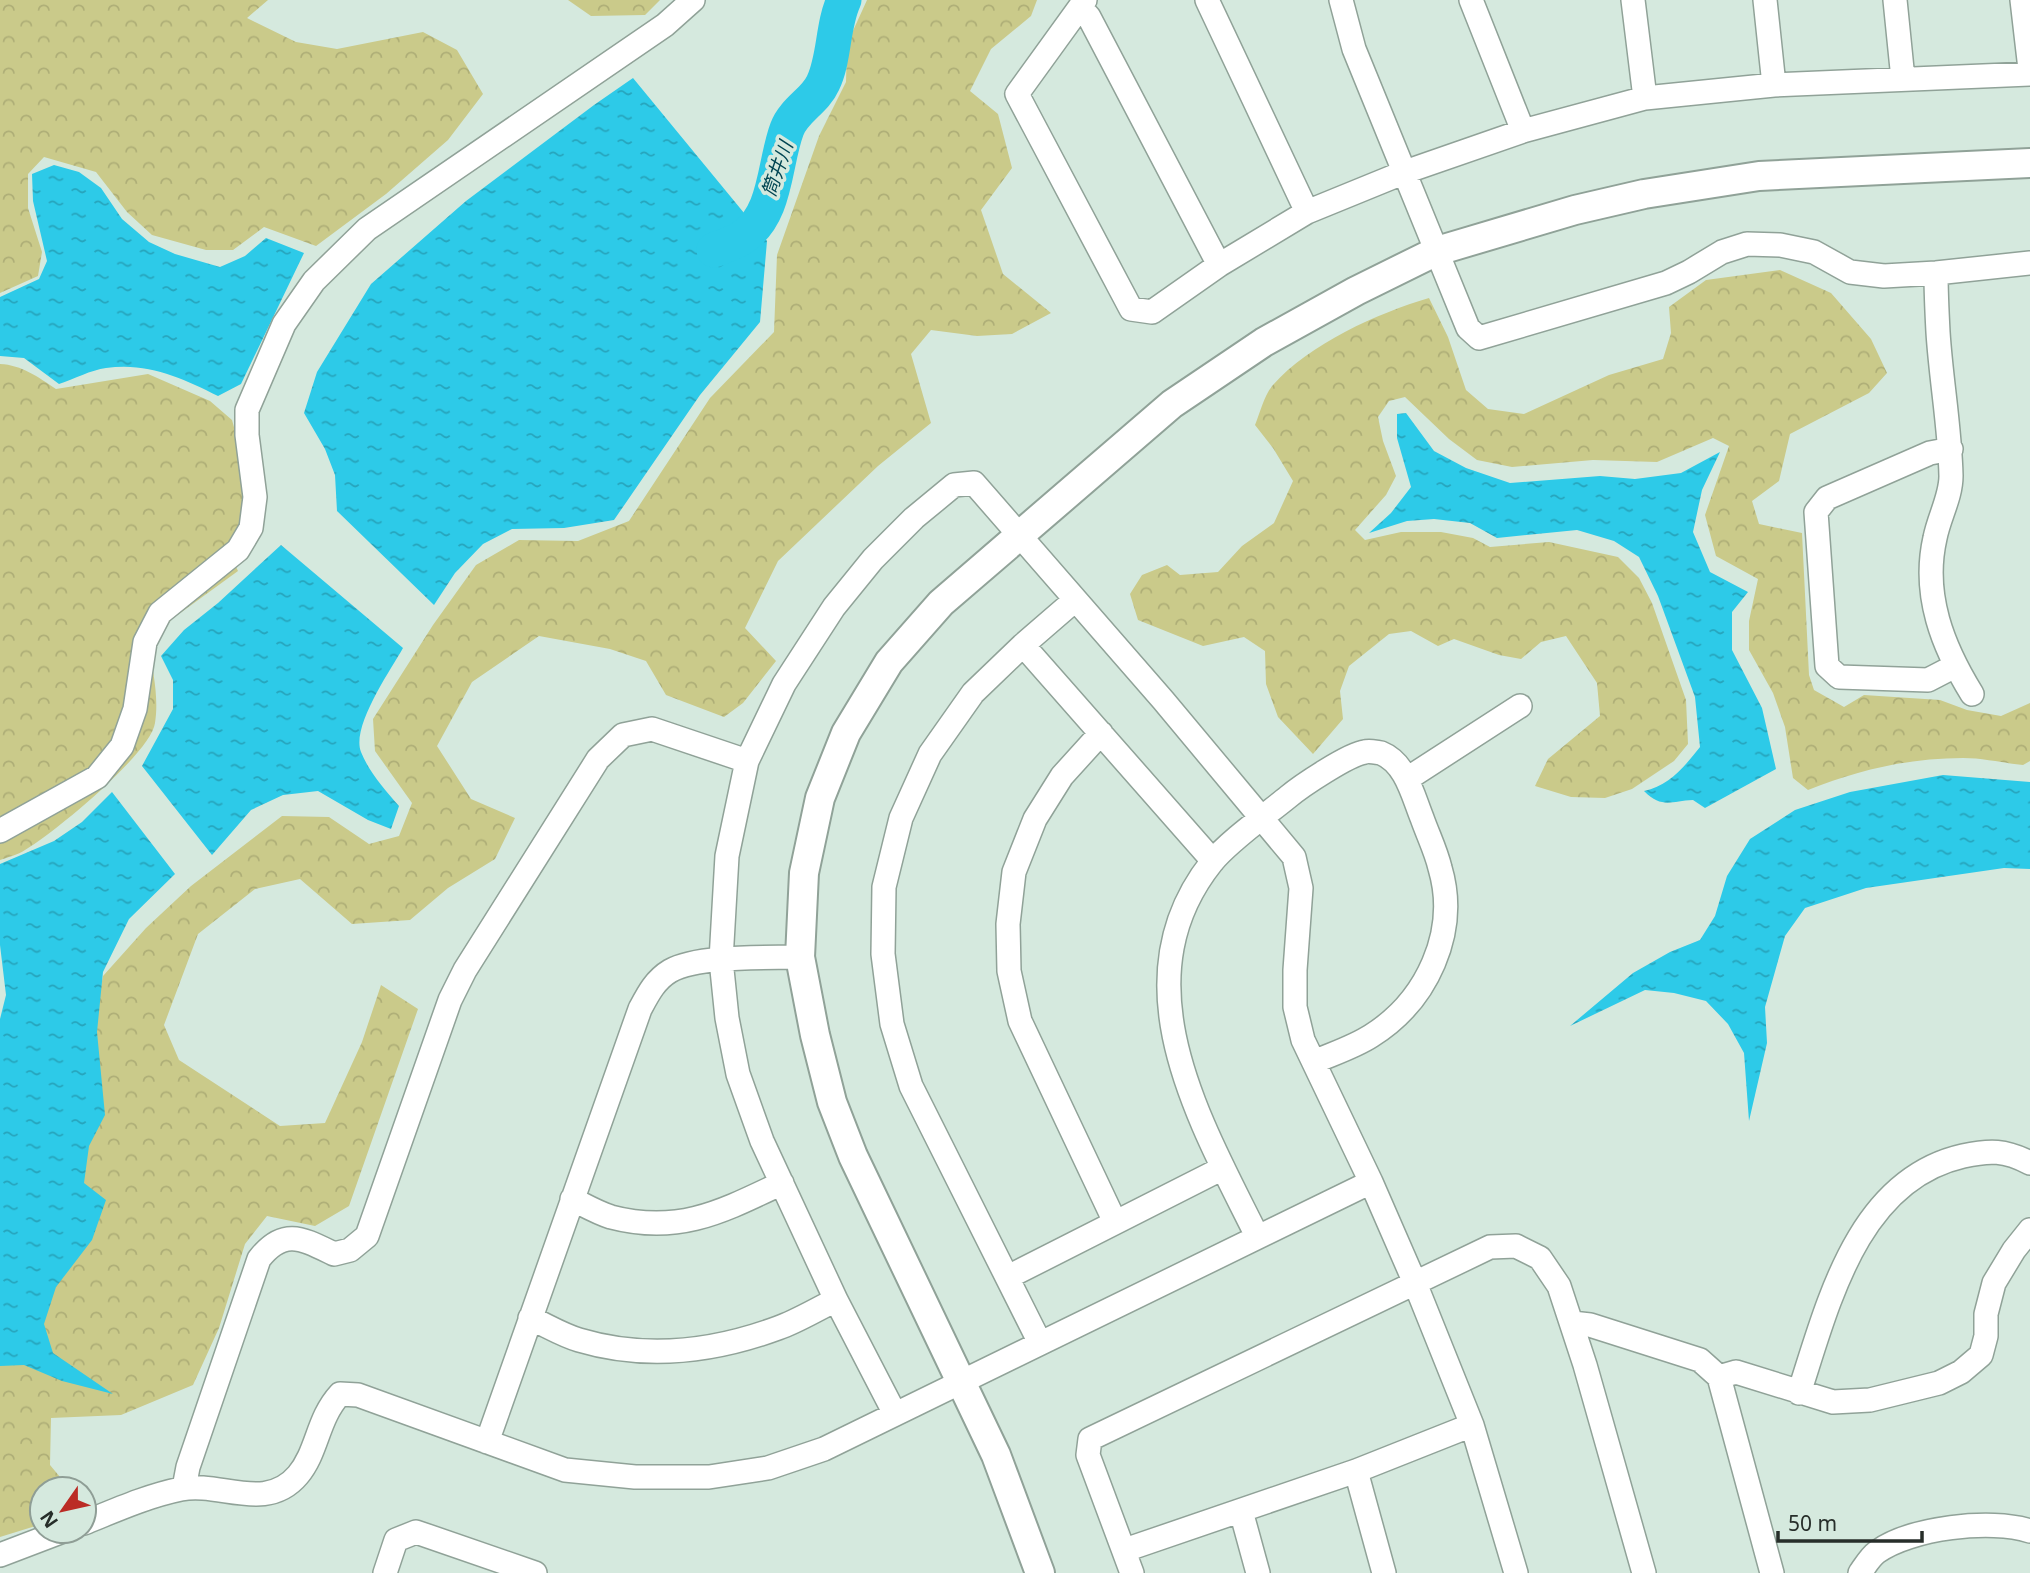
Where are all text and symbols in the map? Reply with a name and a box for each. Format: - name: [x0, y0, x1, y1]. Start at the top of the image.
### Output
- water label: 筒井川: [755, 136, 799, 200]
- north arrow: [28, 1475, 98, 1545]
- scale bar: [1778, 1500, 1922, 1544]
- text: N: [34, 1506, 64, 1533]
- text: 50 m: [1788, 1509, 1837, 1537]

